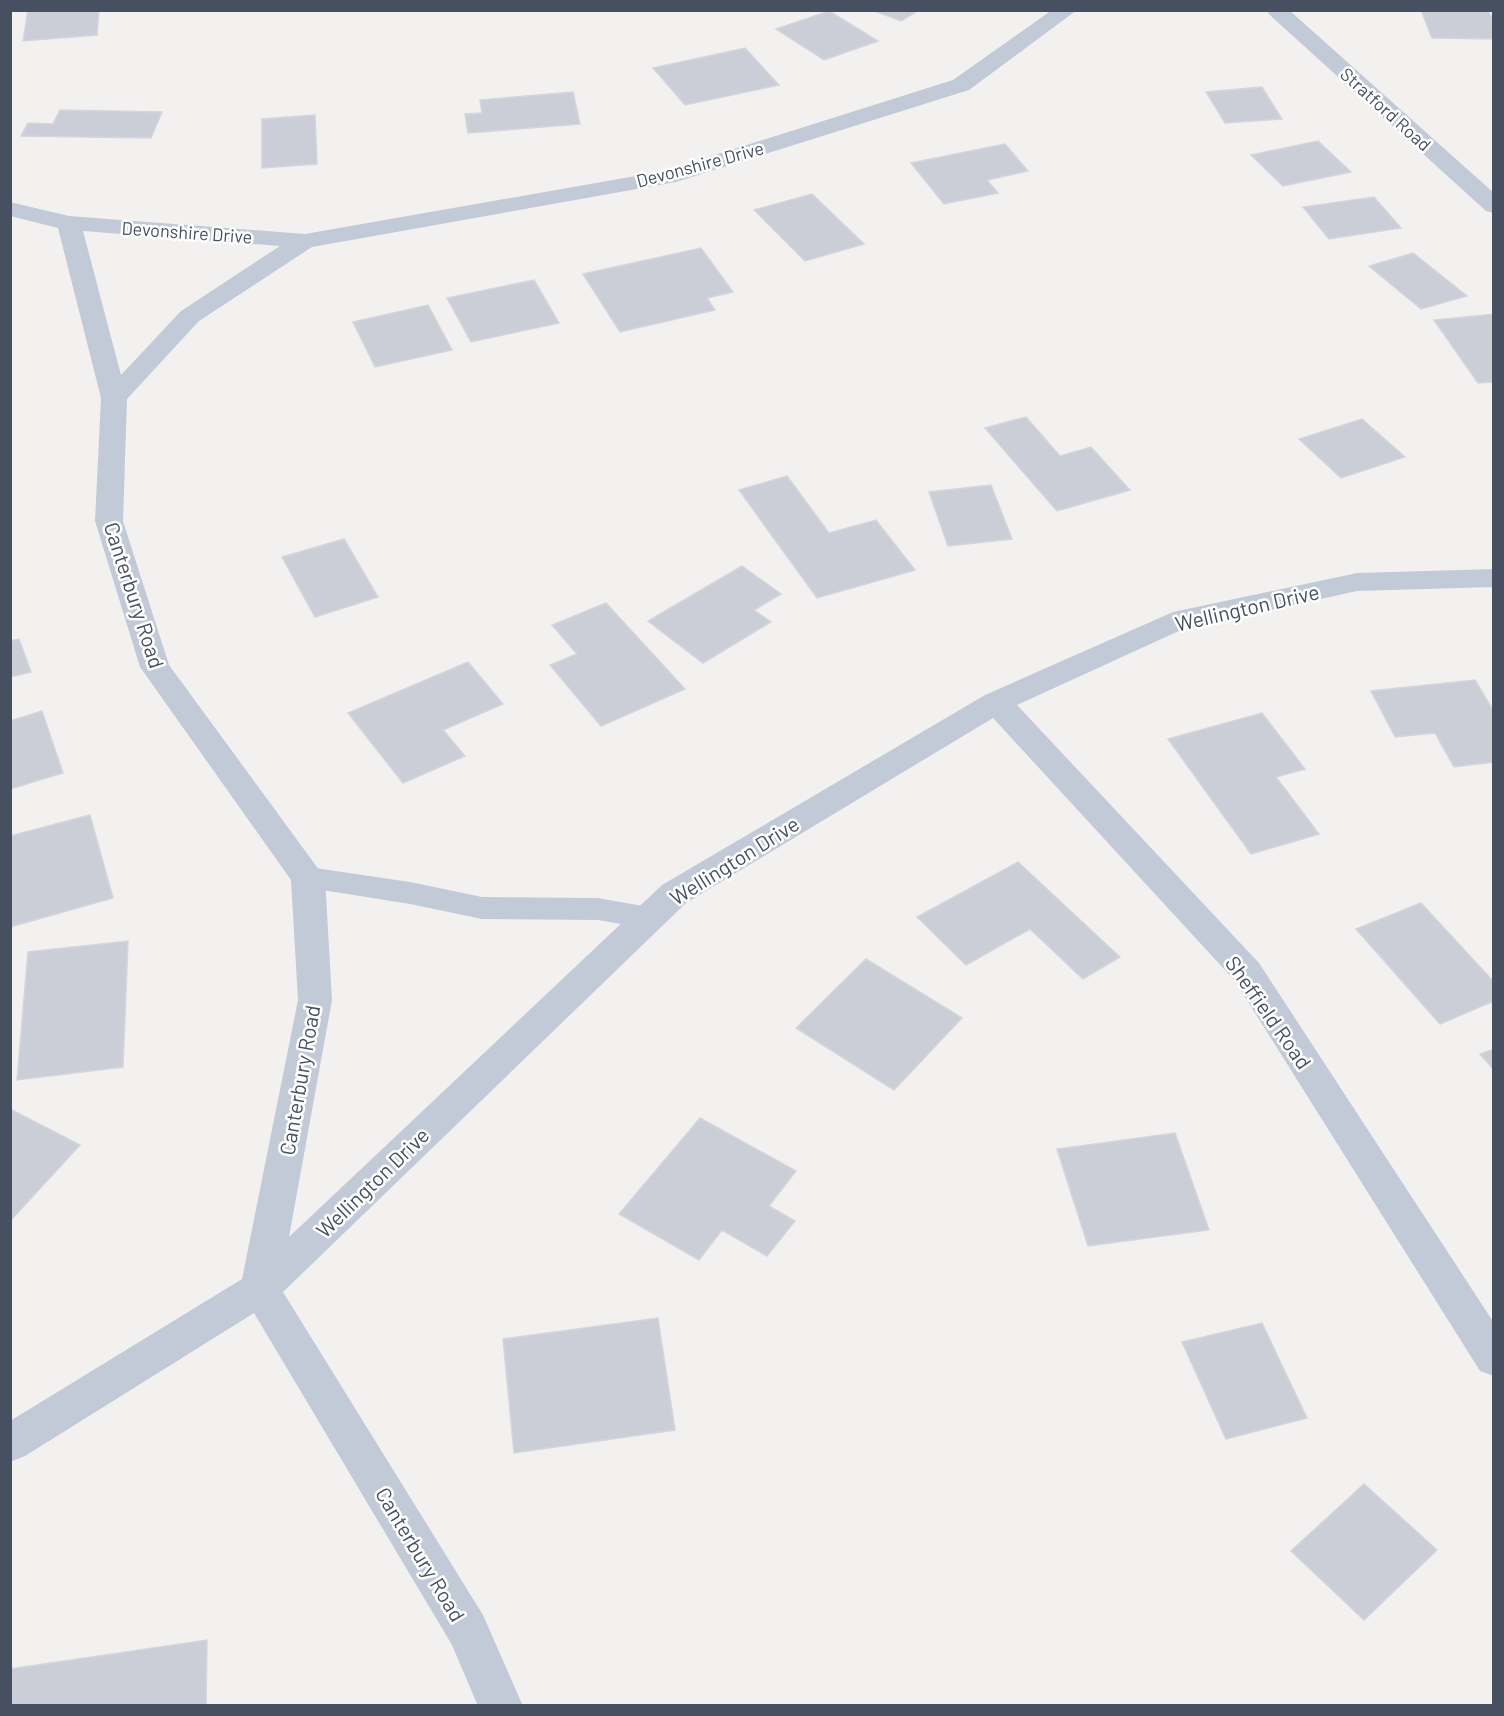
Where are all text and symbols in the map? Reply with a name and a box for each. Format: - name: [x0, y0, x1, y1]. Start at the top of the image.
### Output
- street label: Stratford Road: [1336, 63, 1436, 155]
- street label: Devonshire Drive: [634, 136, 766, 192]
- street label: Devonshire Drive: [121, 216, 253, 248]
- street label: Canterbury Road: [100, 519, 170, 671]
- street label: Wellington Drive: [1172, 578, 1322, 636]
- street label: Wellington Drive: [665, 810, 803, 910]
- street label: Sheffield Road: [1221, 951, 1317, 1073]
- street label: Canterbury Road: [273, 1003, 325, 1157]
- street label: Wellington Drive: [310, 1122, 434, 1242]
- street label: Canterbury Road: [371, 1482, 471, 1626]

